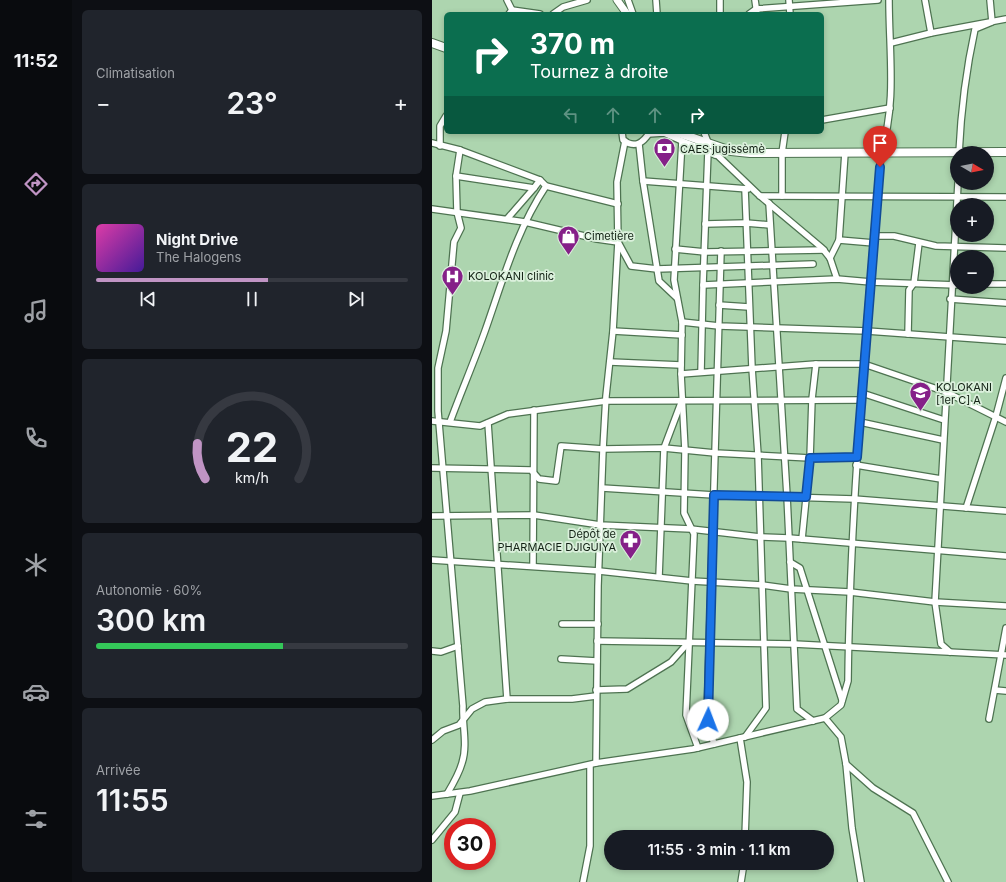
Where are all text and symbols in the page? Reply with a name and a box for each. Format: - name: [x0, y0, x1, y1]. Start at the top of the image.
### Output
- text: 370 m: [530, 27, 615, 61]
- icon: right: [464, 28, 516, 80]
- text: 11:52: [14, 50, 58, 71]
- text: Tournez à droite: [530, 61, 669, 82]
- text: Climatisation: [96, 65, 175, 81]
- text: 23°: [226, 85, 278, 121]
- text: −: [96, 90, 111, 116]
- text: +: [393, 90, 408, 116]
- icon: left: [560, 104, 582, 126]
- icon: ahead: [602, 104, 624, 126]
- icon: ahead: [644, 104, 666, 126]
- icon: right: [686, 104, 708, 126]
- pin: [863, 126, 897, 167]
- icon: arrive: [869, 132, 891, 154]
- bank icon: CAES jugissèmè: [652, 136, 678, 169]
- place label: CAES jugissèmè: [680, 142, 765, 156]
- north arrow: [950, 146, 994, 190]
- map controls: [950, 146, 994, 294]
- icon: directions: [22, 170, 50, 198]
- button: +: [950, 198, 994, 242]
- shop icon: Cimetière: [555, 223, 581, 256]
- place label: Cimetière: [584, 229, 634, 243]
- text: Night Drive: [156, 230, 238, 249]
- text: The Halogens: [156, 249, 241, 265]
- button: −: [950, 250, 994, 294]
- hospital icon: KOLOKANI clinic: [439, 263, 465, 296]
- place label: KOLOKANI clinic: [468, 269, 554, 283]
- icon: previous: [137, 288, 159, 310]
- icon: pause: [241, 288, 263, 310]
- icon: next: [345, 288, 367, 310]
- icon: music: [22, 297, 50, 325]
- school or university icon: KOLOKANI [1er C] A: [908, 380, 934, 413]
- place label: KOLOKANI [1er C] A: [936, 380, 992, 407]
- text: 22: [226, 422, 278, 472]
- icon: phone: [22, 424, 50, 452]
- text: km/h: [235, 469, 269, 486]
- place label: Dépôt de PHARMACIE DJIGUIYA: [498, 527, 616, 554]
- pharmacy icon: Dépôt de PHARMACIE DJIGUIYA: [618, 527, 644, 560]
- icon: climate: [22, 551, 50, 579]
- text: Autonomie · 60%: [96, 582, 202, 598]
- text: 300 km: [96, 602, 206, 638]
- icon: car: [22, 678, 50, 706]
- position arrow: [687, 699, 729, 741]
- text: Arrivée: [96, 762, 141, 778]
- text: 11:55: [96, 782, 169, 818]
- icon: filters: [22, 805, 50, 833]
- speed limit sign: 30: [444, 818, 496, 870]
- text: 11:55 · 3 min · 1.1 km: [648, 840, 790, 859]

